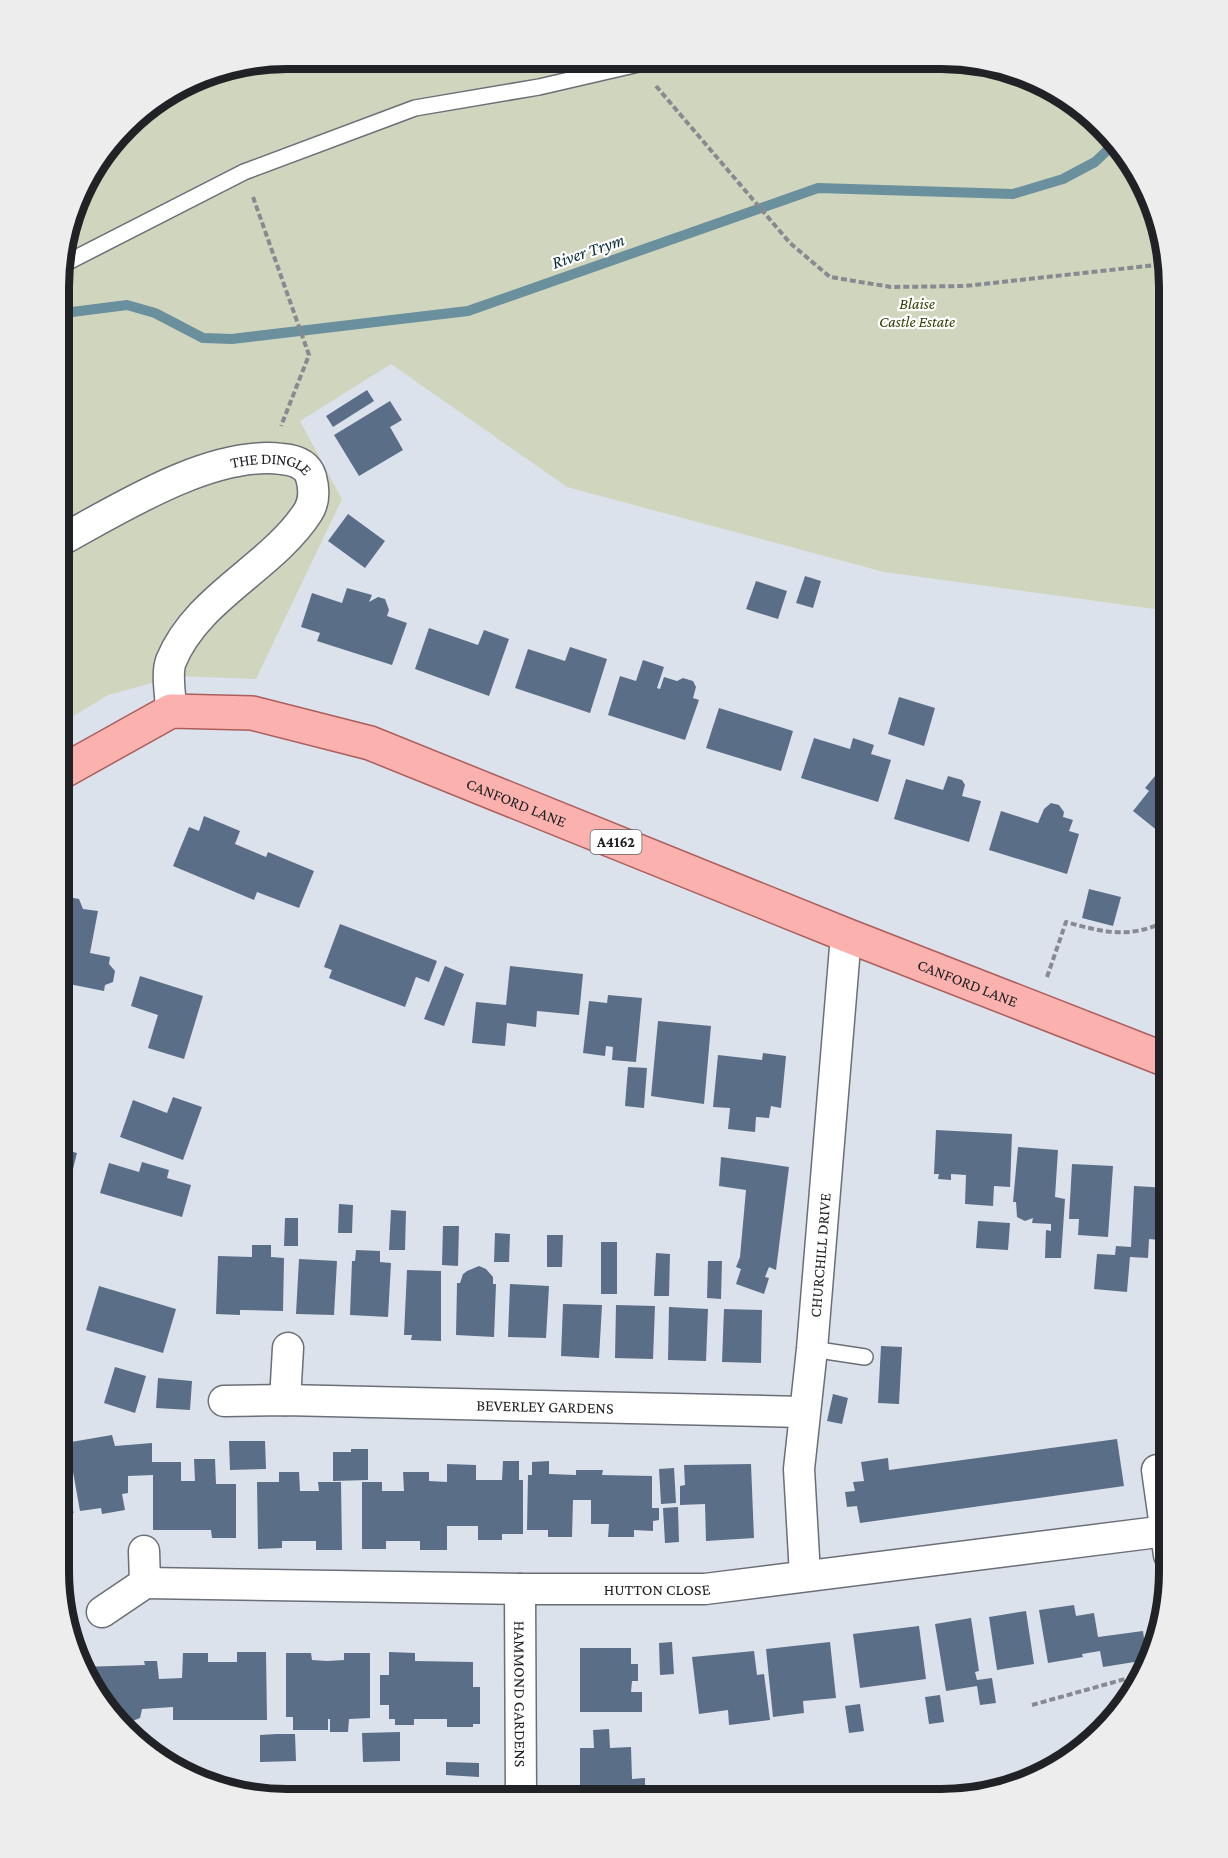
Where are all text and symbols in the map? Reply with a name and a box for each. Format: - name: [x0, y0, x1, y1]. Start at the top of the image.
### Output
- water label: River Trym: [549, 229, 627, 273]
- park label: Blaise Castle Estate: [879, 295, 955, 330]
- street label: THE DINGLE: [229, 450, 316, 478]
- street label: CANFORD LANE: [464, 775, 569, 830]
- road number: A4162: [590, 830, 642, 854]
- street label: CANFORD LANE: [915, 956, 1021, 1010]
- street label: CHURCHILL DRIVE: [807, 1192, 834, 1318]
- street label: BEVERLEY GARDENS: [476, 1396, 614, 1417]
- street label: HUTTON CLOSE: [604, 1580, 712, 1598]
- street label: HAMMOND GARDENS: [511, 1621, 529, 1767]

